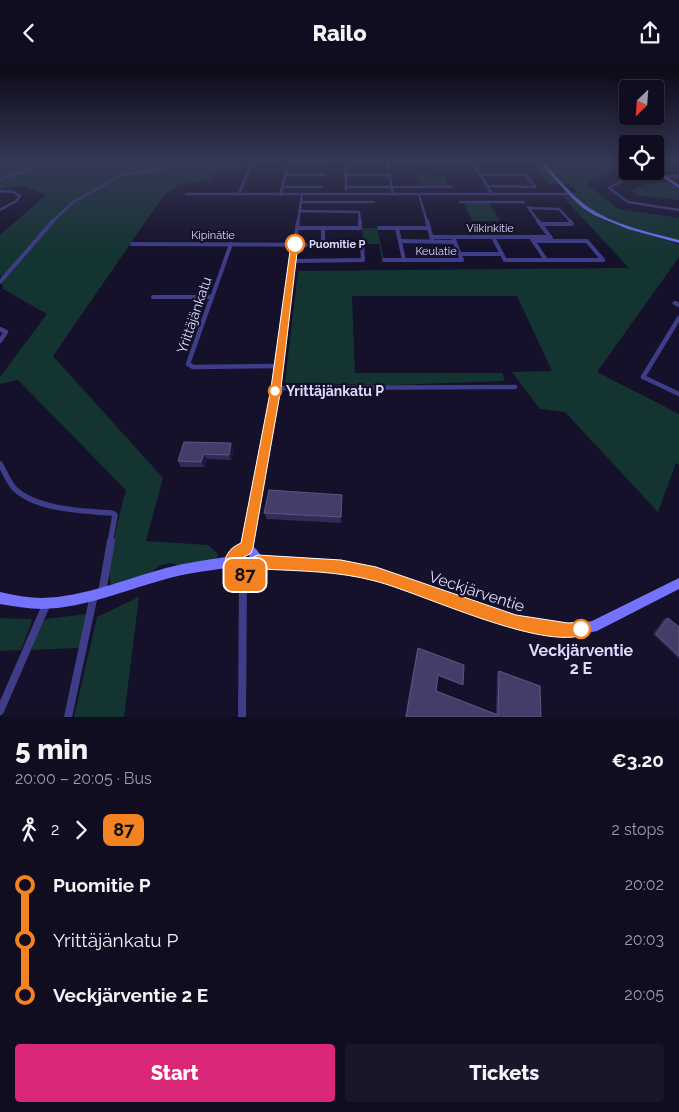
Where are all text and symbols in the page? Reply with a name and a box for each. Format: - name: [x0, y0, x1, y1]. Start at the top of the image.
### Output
- icon: back: [15, 19, 43, 47]
- icon: share: [636, 19, 664, 47]
- text: Railo: [312, 20, 367, 46]
- north arrow: [619, 80, 664, 125]
- map controls: [619, 80, 664, 180]
- button: locate: [619, 135, 664, 180]
- street label: Viikinkitie: [466, 222, 514, 235]
- street label: Kipinätie: [191, 229, 235, 242]
- marker: Puomitie P: [285, 234, 305, 254]
- place label: Puomitie P: [309, 238, 366, 251]
- street label: Keulatie: [415, 245, 457, 258]
- street label: Yrittäjänkatu: [173, 275, 215, 355]
- place label: Yrittäjänkatu P: [286, 383, 384, 399]
- marker: Yrittäjänkatu P: [268, 384, 282, 398]
- line badge: 87: [222, 559, 268, 591]
- text: 87: [235, 564, 255, 585]
- street label: Veckjärventie: [427, 567, 527, 616]
- marker: Veckjärventie 2 E: [571, 619, 591, 639]
- place label: Veckjärventie 2 E: [529, 641, 634, 678]
- text: 5 min: [15, 733, 88, 766]
- text: €3.20: [612, 749, 664, 771]
- text: 20:00 – 20:05 · Bus: [15, 769, 152, 788]
- icon: walk: [15, 816, 43, 844]
- icon: forward: [67, 816, 95, 844]
- text: 87: [113, 819, 134, 840]
- text: 2: [51, 820, 59, 839]
- text: 2 stops: [612, 820, 664, 839]
- text: Puomitie P: [53, 874, 151, 896]
- text: 20:02: [625, 875, 664, 894]
- text: Yrittäjänkatu P: [53, 929, 178, 951]
- text: 20:03: [625, 930, 664, 949]
- text: Veckjärventie 2 E: [53, 984, 208, 1006]
- text: 20:05: [624, 985, 664, 1004]
- button: Start: [15, 1044, 335, 1102]
- button: Tickets: [345, 1044, 664, 1102]

